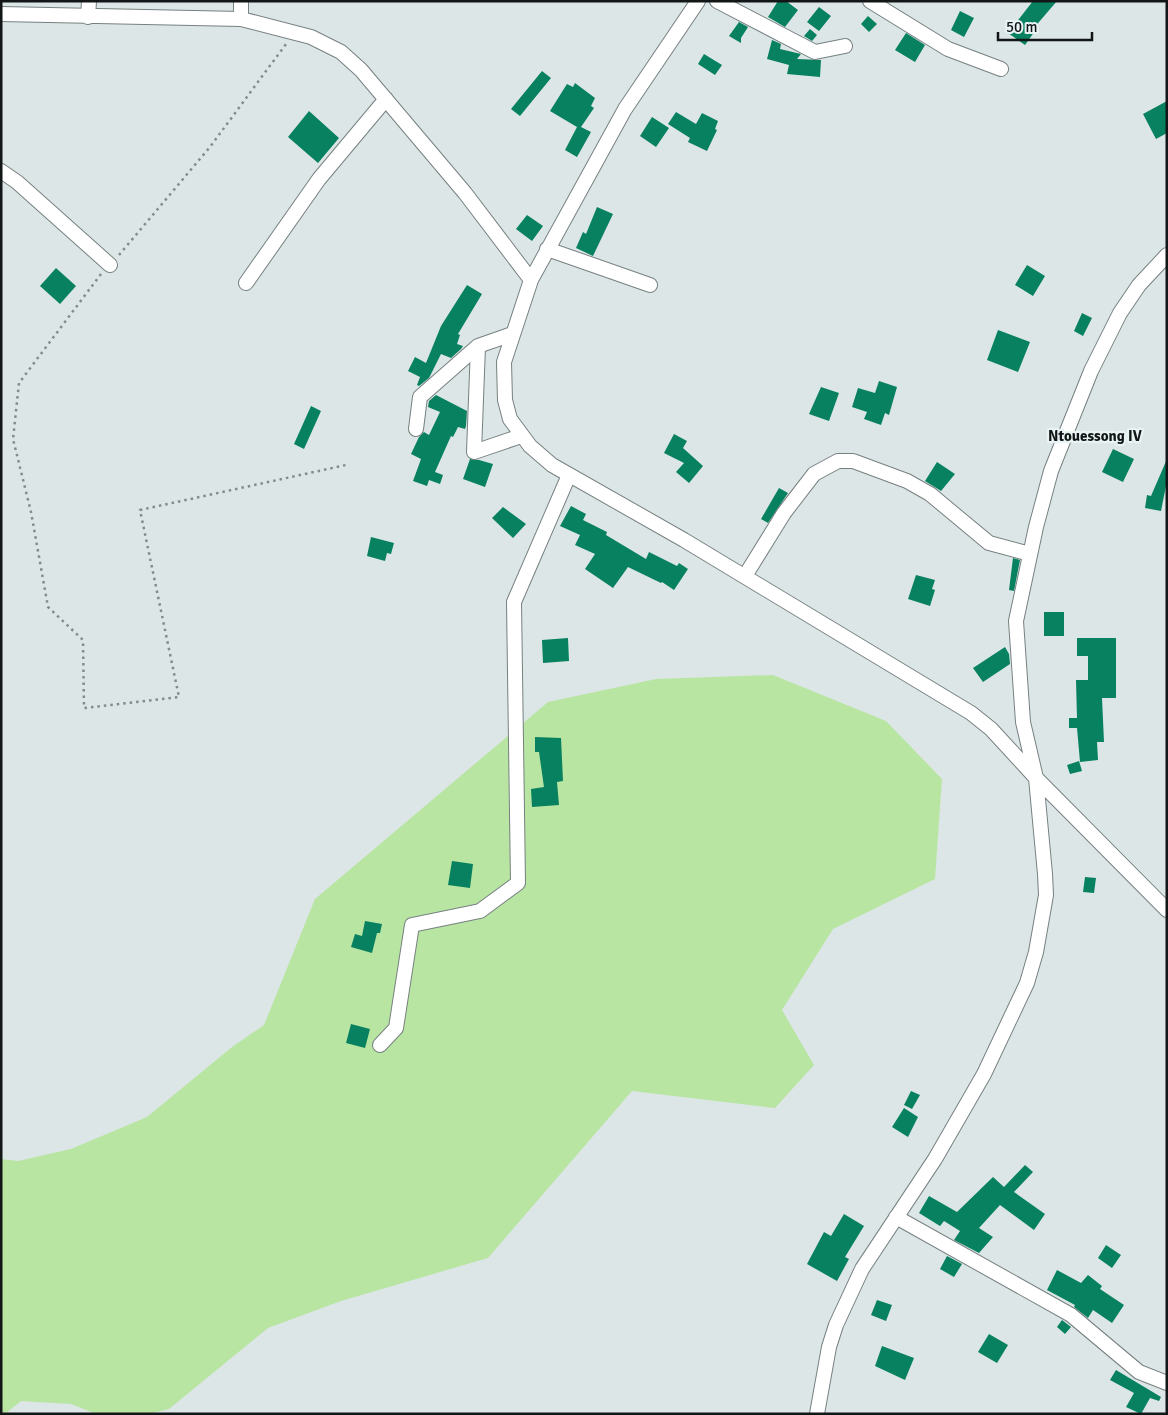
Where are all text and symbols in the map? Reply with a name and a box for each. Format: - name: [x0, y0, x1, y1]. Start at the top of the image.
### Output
- scale bar: [998, 10, 1092, 42]
- text: 50 m: [1006, 18, 1037, 36]
- district label: Ntouessong IV: [1048, 427, 1142, 445]

